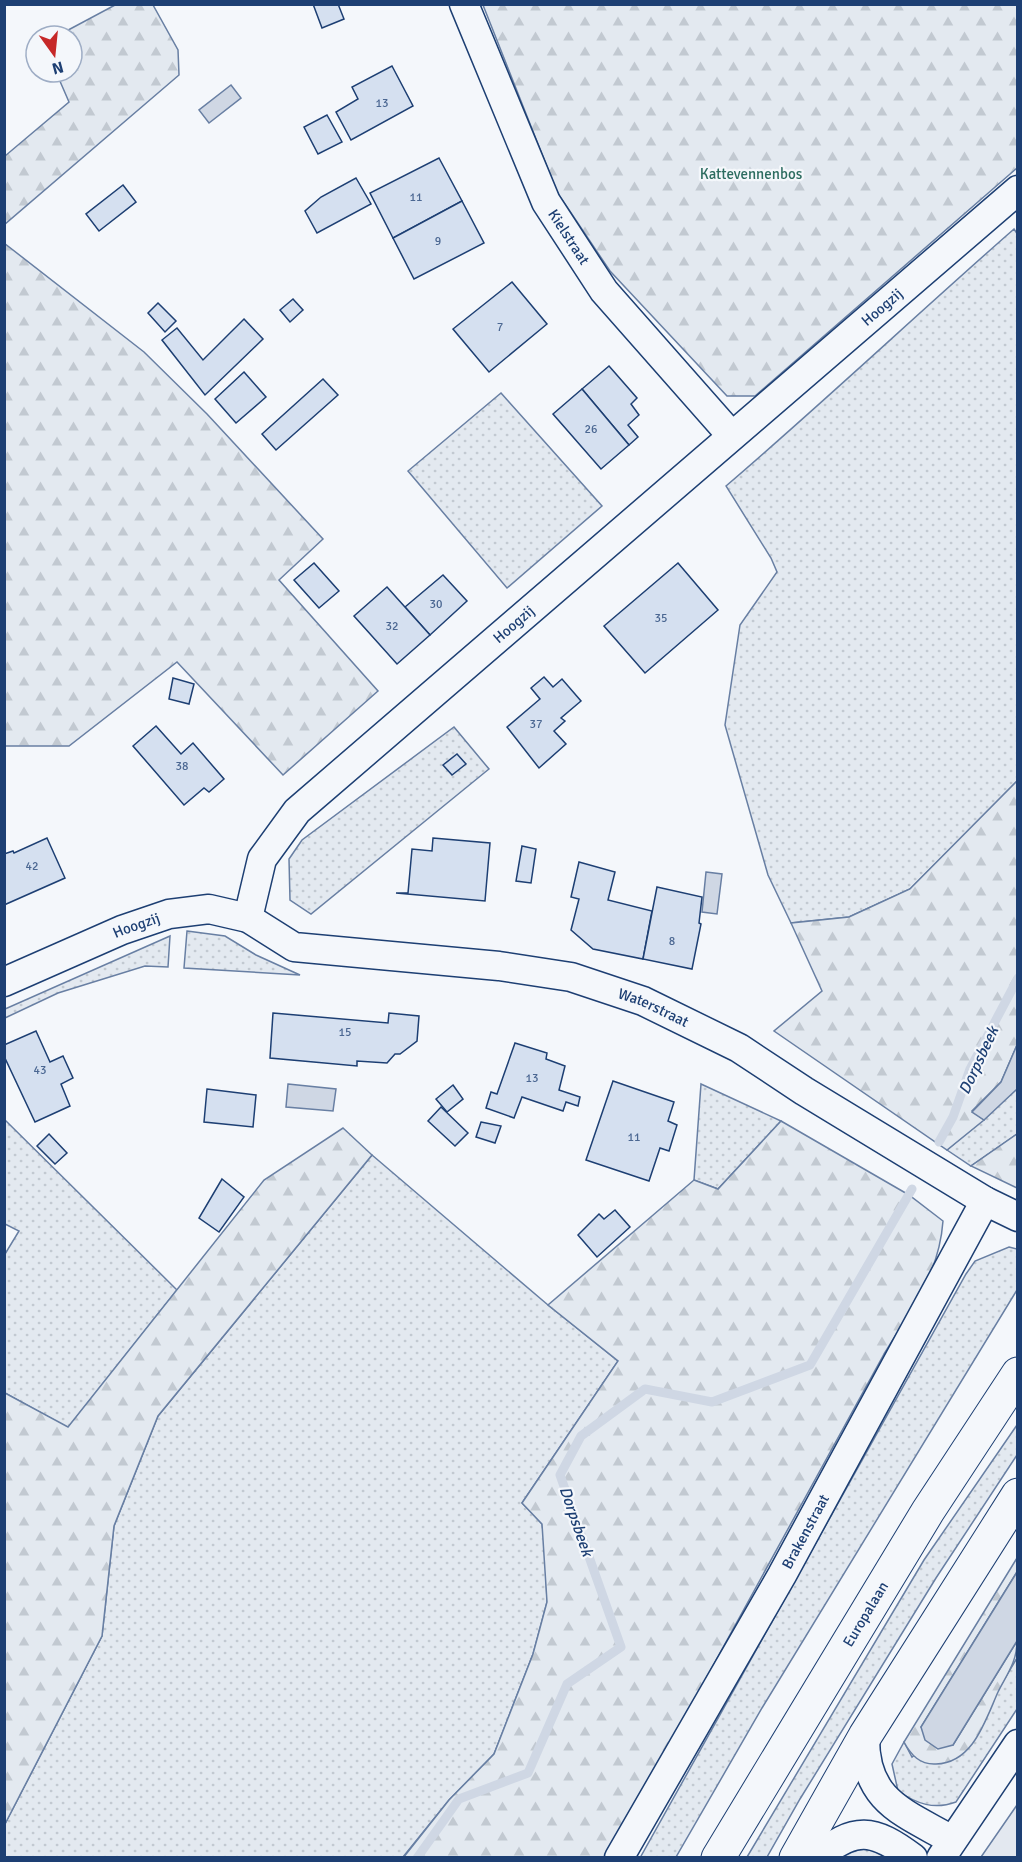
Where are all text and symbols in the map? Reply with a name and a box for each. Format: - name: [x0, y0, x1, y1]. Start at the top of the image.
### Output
- north arrow: [24, 24, 84, 84]
- text: N: [50, 56, 66, 79]
- house number: 13: [376, 96, 388, 111]
- park label: Kattevennenbos: [700, 165, 803, 183]
- house number: 11: [410, 190, 422, 205]
- street label: Kielstraat: [544, 206, 593, 268]
- house number: 9: [435, 234, 441, 249]
- street label: Hoogzij: [858, 285, 906, 330]
- house number: 7: [497, 320, 503, 335]
- house number: 26: [585, 422, 597, 437]
- house number: 30: [430, 597, 442, 612]
- street label: Hoogzij: [489, 602, 538, 647]
- house number: 35: [655, 611, 667, 626]
- house number: 32: [386, 619, 398, 634]
- house number: 37: [530, 717, 542, 732]
- house number: 38: [176, 759, 188, 774]
- house number: 42: [26, 859, 38, 874]
- street label: Hoogzij: [110, 909, 162, 942]
- house number: 8: [669, 934, 675, 949]
- street label: Waterstraat: [616, 984, 692, 1031]
- water label: Dorpsbeek: [955, 1022, 1004, 1098]
- house number: 15: [339, 1025, 351, 1040]
- house number: 43: [34, 1063, 46, 1078]
- house number: 13: [526, 1071, 538, 1086]
- house number: 11: [628, 1130, 640, 1145]
- water label: Dorpsbeek: [555, 1484, 598, 1561]
- street label: Brakenstraat: [778, 1491, 833, 1572]
- street label: Europalaan: [839, 1578, 892, 1650]

